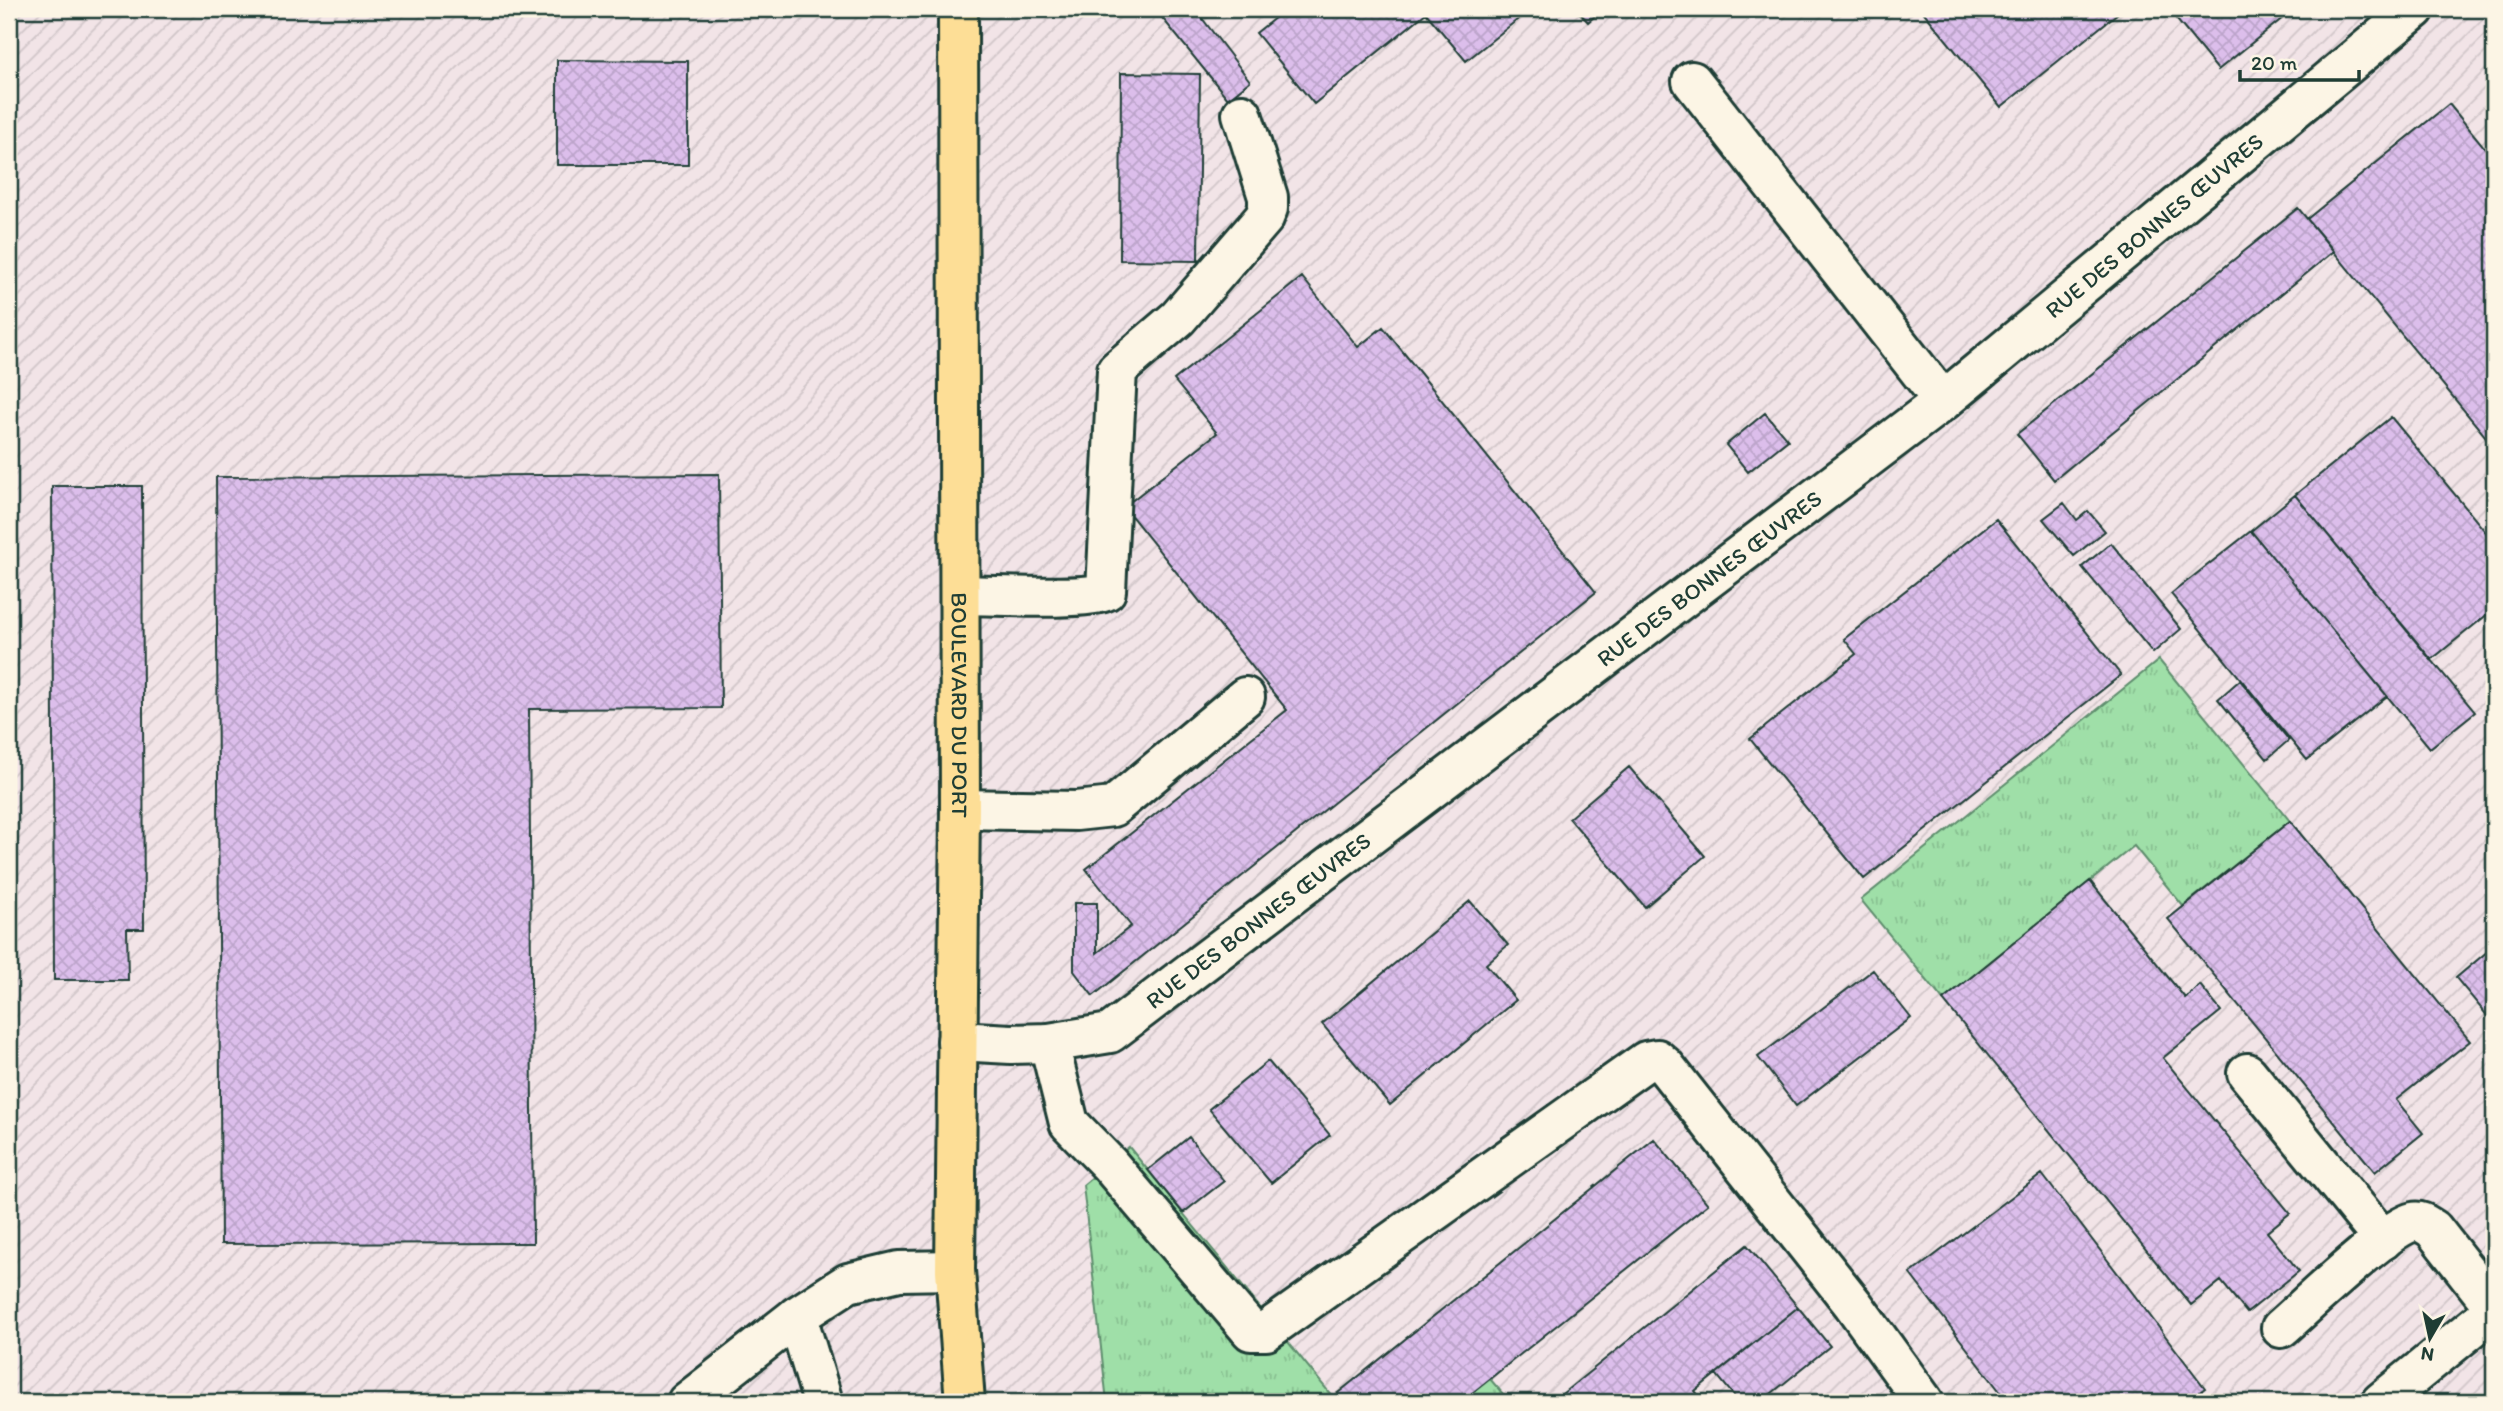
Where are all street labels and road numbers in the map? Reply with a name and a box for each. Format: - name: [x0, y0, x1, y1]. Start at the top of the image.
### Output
- street label: RUE DES BONNES ŒUVRES: [2039, 127, 2269, 324]
- street label: RUE DES BONNES ŒUVRES: [1591, 484, 1827, 673]
- street label: BOULEVARD DU PORT: [945, 592, 974, 818]
- street label: RUE DES BONNES ŒUVRES: [1140, 826, 1376, 1015]

